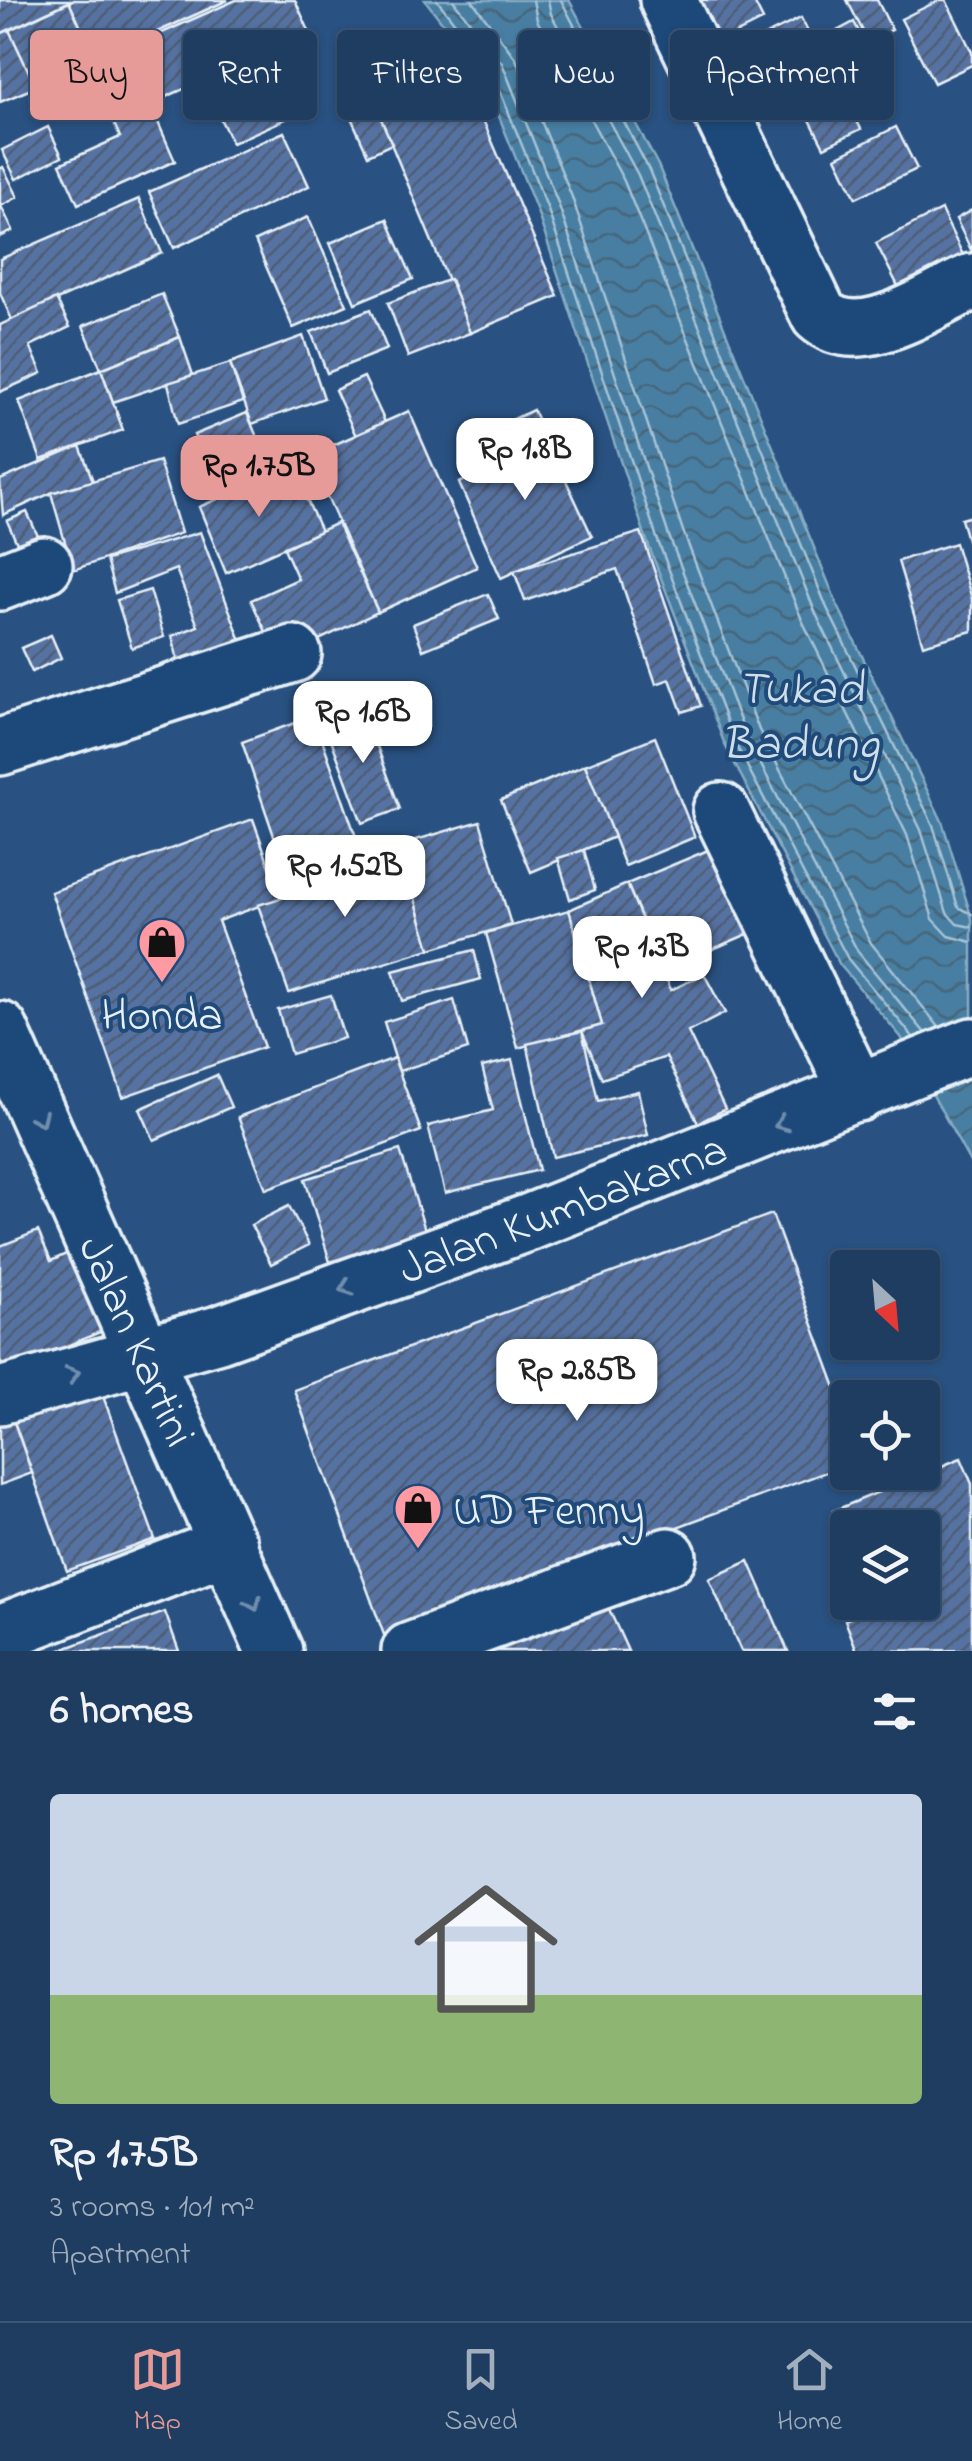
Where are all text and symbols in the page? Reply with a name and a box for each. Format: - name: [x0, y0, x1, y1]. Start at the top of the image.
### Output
- chip: Buy: [30, 30, 163, 120]
- chip: Rent: [183, 30, 317, 120]
- chip: Filters: [337, 30, 498, 120]
- chip: New: [518, 30, 650, 120]
- chip: Apartment: [670, 30, 894, 120]
- pin: Rp 1.8B: [433, 418, 617, 503]
- text: Rp 1.8B: [478, 427, 572, 474]
- pin: Rp 1.75B: [156, 435, 362, 520]
- text: Rp 1.75B: [203, 444, 315, 491]
- water label: Tukad Badung: [721, 656, 880, 782]
- pin: Rp 1.6B: [271, 681, 455, 766]
- text: Rp 1.6B: [315, 690, 411, 737]
- pin: Rp 1.52B: [242, 835, 448, 920]
- text: Rp 1.52B: [287, 844, 403, 891]
- shop icon: Honda: [136, 916, 188, 984]
- pin: Rp 1.3B: [550, 916, 734, 1001]
- text: Rp 1.3B: [595, 925, 689, 972]
- place label: Honda: [101, 985, 223, 1051]
- one-way arrow: [28, 1109, 48, 1127]
- one-way arrow: [773, 1112, 790, 1132]
- street label: Jalan Kumbakarna: [390, 1119, 737, 1305]
- street label: Jalan Kartini: [58, 1226, 210, 1458]
- north arrow: [830, 1250, 940, 1360]
- map controls: [830, 1250, 940, 1620]
- one-way arrow: [338, 1276, 355, 1297]
- pin: Rp 2.85B: [474, 1339, 680, 1424]
- text: Rp 2.85B: [518, 1348, 636, 1395]
- one-way arrow: [64, 1365, 81, 1386]
- button: locate: [830, 1380, 940, 1490]
- place label: UD Fenny: [453, 1480, 644, 1546]
- shop icon: UD Fenny: [392, 1482, 444, 1550]
- button: layers: [830, 1510, 940, 1620]
- one-way arrow: [242, 1594, 262, 1612]
- text: 6 homes: [50, 1681, 194, 1742]
- icon: filters: [867, 1684, 922, 1739]
- icon: home: [396, 1859, 576, 2039]
- text: Rp 1.75B: [50, 2124, 198, 2185]
- text: 3 rooms · 101 m²: [50, 2185, 255, 2232]
- text: Apartment: [50, 2232, 191, 2279]
- tab: Map: [130, 2342, 185, 2443]
- tab: Saved: [444, 2342, 517, 2443]
- tab: Home: [777, 2342, 842, 2443]

